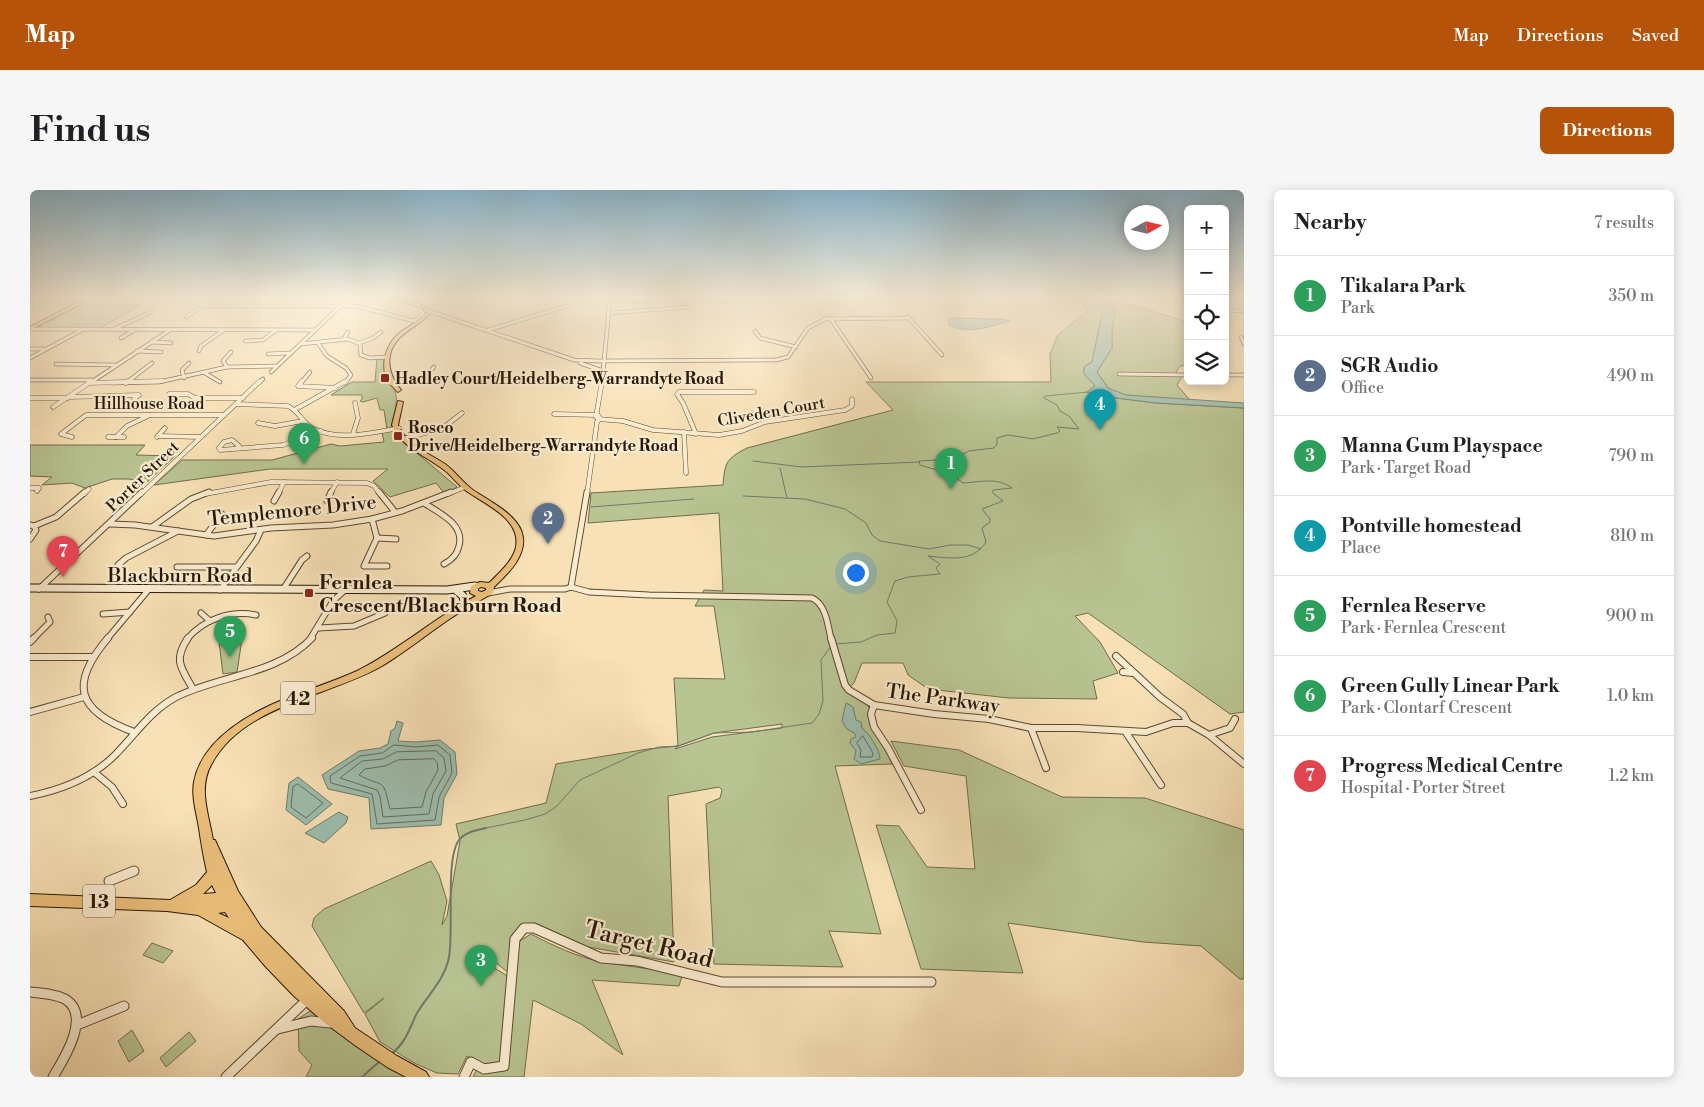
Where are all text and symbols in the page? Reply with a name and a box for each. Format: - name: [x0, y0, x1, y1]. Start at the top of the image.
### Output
- text: Map: [25, 20, 75, 50]
- text: Map: [1453, 24, 1489, 47]
- text: Directions: [1517, 24, 1604, 47]
- text: Saved: [1632, 24, 1679, 47]
- button: Directions: [1540, 107, 1674, 154]
- text: Find us: [30, 109, 150, 152]
- north arrow: [1124, 205, 1169, 250]
- map controls: [1184, 205, 1229, 385]
- button: +: [1184, 205, 1229, 250]
- text: Nearby: [1294, 210, 1367, 236]
- text: 7 results: [1594, 213, 1654, 233]
- button: −: [1184, 250, 1229, 295]
- text: Tikalara Park: [1341, 274, 1466, 298]
- text: 1: [1306, 286, 1314, 306]
- text: 350 m: [1608, 286, 1654, 306]
- button: locate: [1184, 295, 1229, 340]
- text: Park: [1341, 298, 1374, 318]
- button: layers: [1184, 340, 1229, 385]
- text: SGR Audio: [1341, 354, 1438, 378]
- text: 2: [1305, 366, 1315, 386]
- text: 490 m: [1607, 366, 1654, 386]
- place label: Hadley Court/Heidelberg-Warrandyte Road: [395, 369, 724, 389]
- marker: Hadley Court/Heidelberg-Warrandyte Road: [379, 372, 391, 384]
- text: Office: [1341, 378, 1384, 398]
- pin: 4: [1084, 389, 1116, 430]
- street label: Cliveden Court: [716, 393, 827, 431]
- street label: Hillhouse Road: [94, 394, 204, 414]
- place label: Rosco Drive/Heidelberg-Warrandyte Road: [408, 418, 679, 456]
- pin: 6: [288, 423, 320, 464]
- marker: Rosco Drive/Heidelberg-Warrandyte Road: [392, 430, 404, 442]
- text: Manna Gum Playspace: [1341, 434, 1543, 458]
- street label: Porter Street: [102, 437, 184, 516]
- text: 3: [1305, 446, 1315, 466]
- text: 790 m: [1609, 446, 1654, 466]
- pin: 1: [935, 448, 967, 489]
- text: Park · Target Road: [1341, 458, 1471, 478]
- street label: Templemore Drive: [206, 490, 378, 533]
- pin: 2: [532, 503, 564, 544]
- text: Pontville homestead: [1341, 514, 1522, 538]
- text: 4: [1305, 526, 1315, 546]
- text: 810 m: [1610, 526, 1654, 546]
- pin: 7: [47, 536, 79, 577]
- text: Place: [1341, 538, 1381, 558]
- your location: [843, 560, 869, 586]
- street label: Blackburn Road: [107, 564, 253, 589]
- place label: Fernlea Crescent/Blackburn Road: [319, 571, 562, 619]
- marker: Fernlea Crescent/Blackburn Road: [303, 587, 315, 599]
- text: Fernlea Reserve: [1341, 594, 1486, 618]
- text: 5: [1305, 606, 1315, 626]
- text: 900 m: [1606, 606, 1654, 626]
- pin: 5: [214, 616, 246, 657]
- text: Park · Fernlea Crescent: [1341, 618, 1506, 638]
- text: Green Gully Linear Park: [1341, 674, 1560, 698]
- street label: The Parkway: [884, 679, 1002, 720]
- road number: 42: [280, 682, 316, 714]
- text: 6: [1305, 686, 1315, 706]
- text: 1.0 km: [1607, 686, 1654, 706]
- text: Park · Clontarf Crescent: [1341, 698, 1512, 718]
- text: Progress Medical Centre: [1341, 754, 1563, 778]
- text: 7: [1305, 766, 1315, 786]
- text: 1.2 km: [1608, 766, 1654, 786]
- text: Hospital · Porter Street: [1341, 778, 1506, 798]
- road number: 13: [83, 884, 115, 918]
- street label: Target Road: [581, 915, 716, 975]
- pin: 3: [465, 945, 497, 986]

